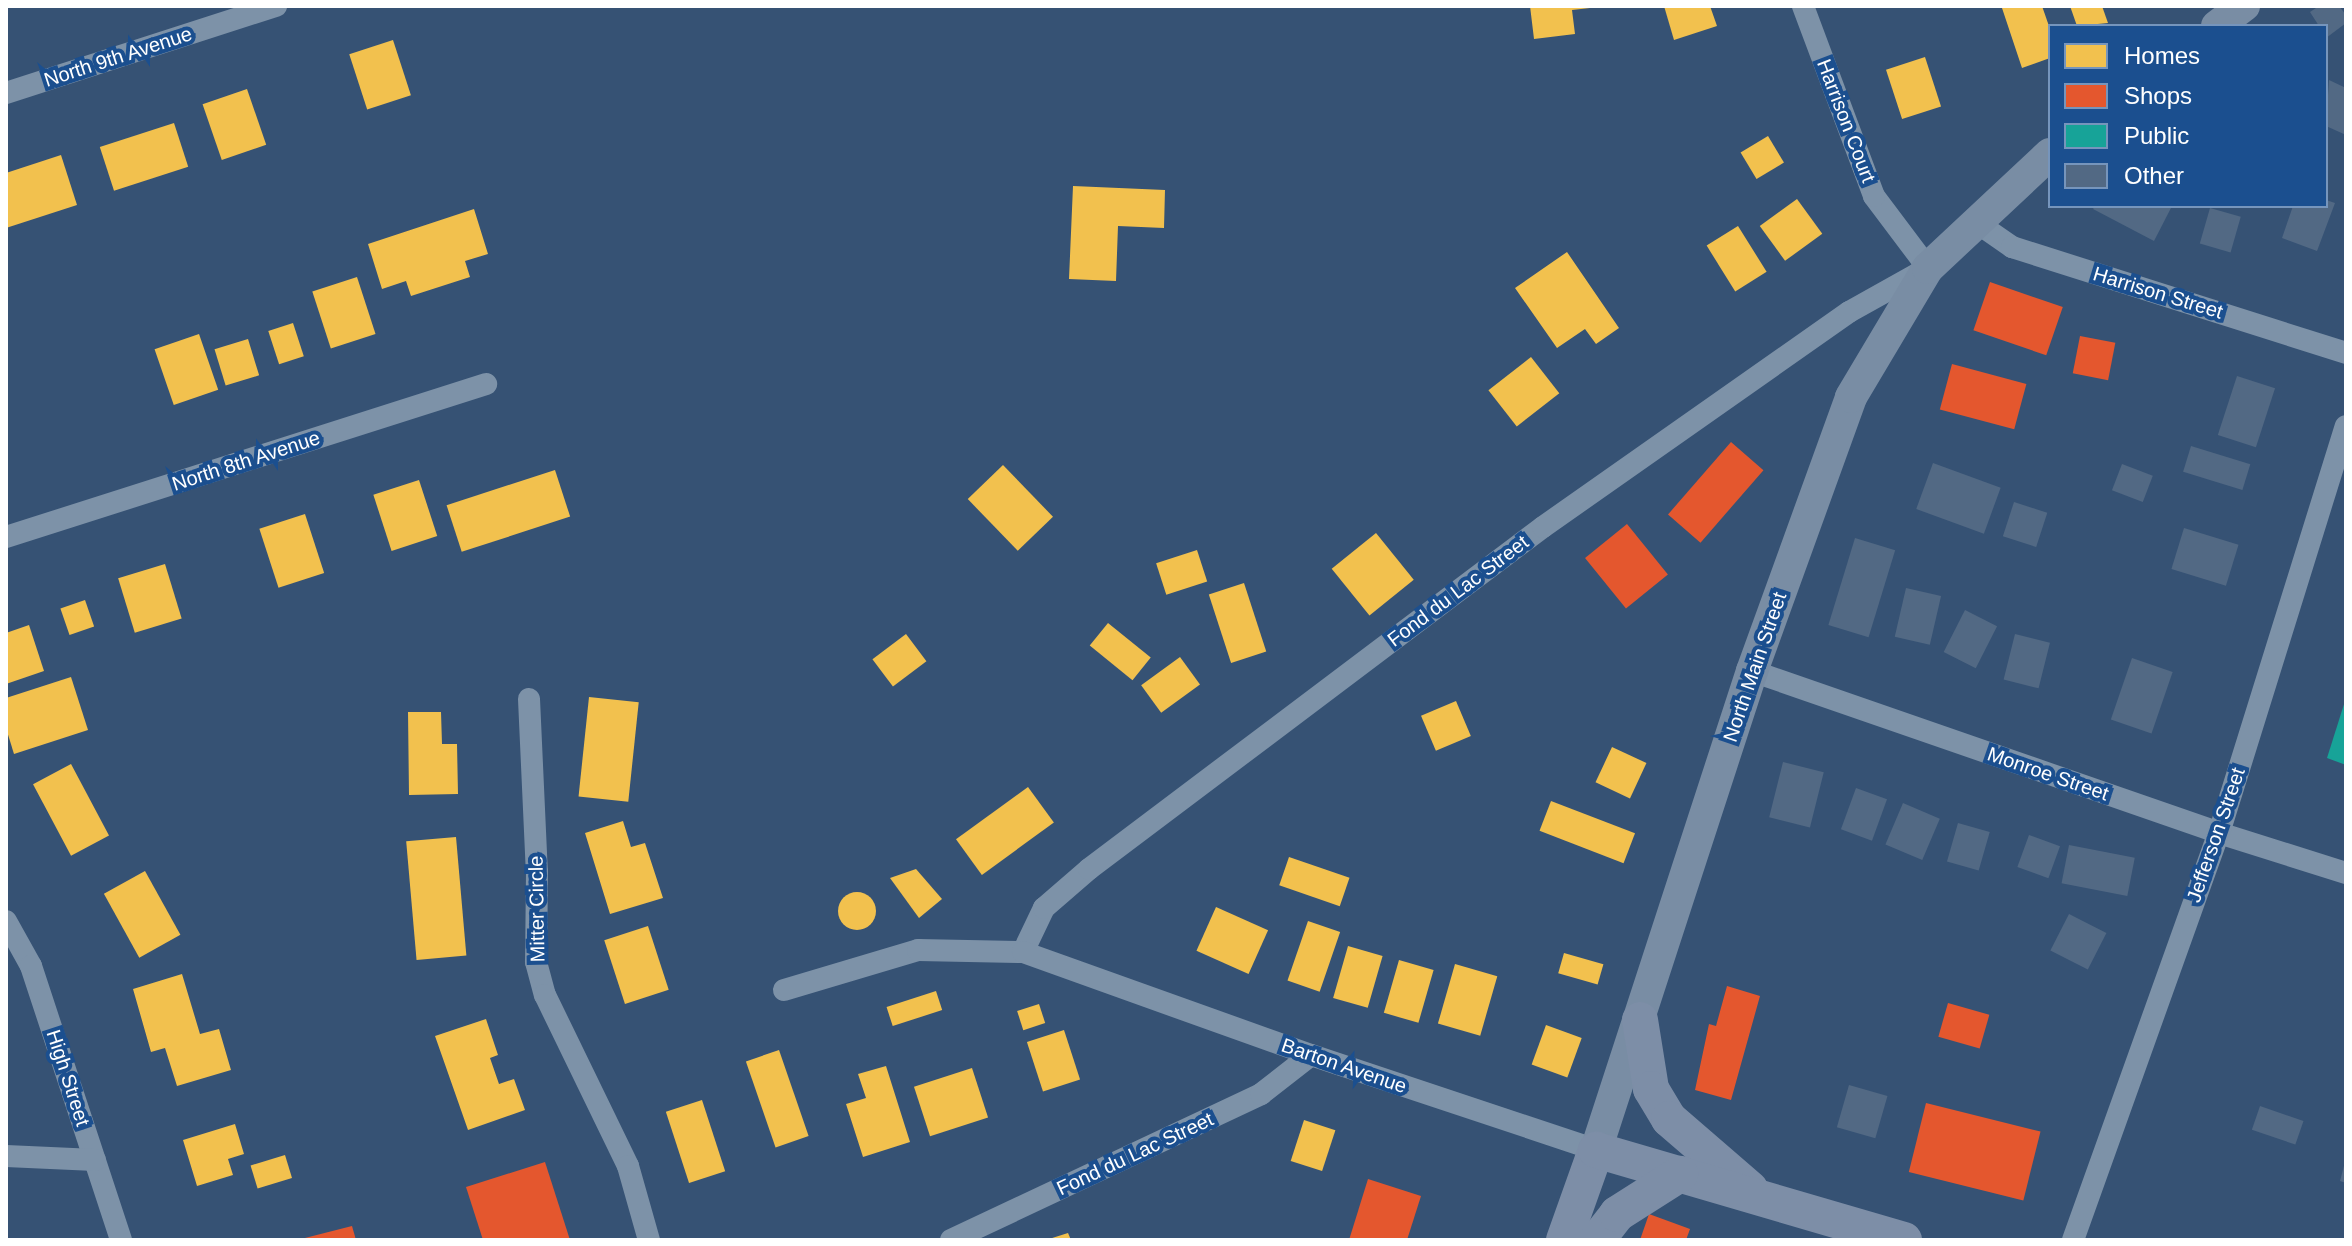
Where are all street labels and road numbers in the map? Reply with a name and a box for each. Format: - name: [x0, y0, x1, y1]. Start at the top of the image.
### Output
- street label: North 9th Avenue: [40, 22, 196, 92]
- street label: Harrison Court: [1811, 56, 1881, 186]
- street label: Harrison Street: [2090, 262, 2226, 324]
- street label: North 8th Avenue: [168, 426, 324, 496]
- street label: Fond du Lac Street: [1383, 530, 1533, 652]
- street label: North Main Street: [1718, 589, 1792, 745]
- street label: Monroe Street: [1984, 742, 2112, 806]
- street label: Jefferson Street: [2182, 765, 2250, 905]
- street label: Mitter Circle: [524, 855, 550, 963]
- street label: High Street: [41, 1027, 95, 1129]
- street label: Barton Avenue: [1278, 1033, 1410, 1099]
- street label: Fond du Lac Street: [1053, 1107, 1217, 1201]

